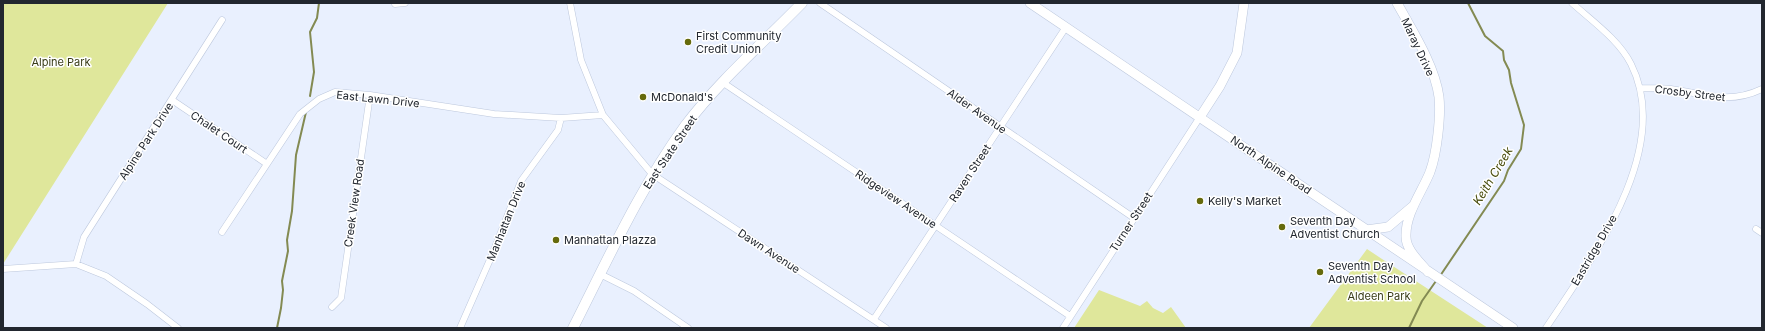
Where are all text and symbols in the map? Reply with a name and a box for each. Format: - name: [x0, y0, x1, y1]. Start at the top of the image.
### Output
- street label: Maray Drive: [1398, 16, 1438, 78]
- place label: First Community Credit Union: [696, 29, 781, 56]
- marker: First Community Credit Union: [683, 37, 693, 47]
- park label: Alpine Park: [31, 55, 91, 69]
- street label: Crosby Street: [1654, 82, 1727, 104]
- street label: Alder Avenue: [945, 85, 1009, 137]
- street label: East Lawn Drive: [336, 88, 420, 110]
- place label: McDonald's: [651, 90, 713, 104]
- marker: McDonald's: [638, 92, 648, 102]
- street label: Alpine Park Drive: [116, 100, 176, 182]
- street label: Chalet Court: [188, 108, 250, 156]
- street label: East State Street: [640, 112, 700, 192]
- street label: North Alpine Road: [1228, 133, 1314, 197]
- street label: Raven Street: [946, 141, 994, 205]
- water label: Keith Creek: [1469, 144, 1516, 208]
- street label: Creek View Road: [341, 158, 367, 248]
- street label: Ridgeview Avenue: [853, 167, 939, 231]
- street label: Manhattan Drive: [484, 179, 528, 263]
- street label: Turner Street: [1107, 189, 1156, 254]
- place label: Kelly's Market: [1208, 194, 1282, 208]
- marker: Kelly's Market: [1195, 196, 1205, 206]
- street label: Eastridge Drive: [1568, 212, 1620, 288]
- place label: Seventh Day Adventist Church: [1290, 214, 1380, 241]
- marker: Seventh Day Adventist Church: [1277, 222, 1287, 232]
- street label: Dawn Avenue: [735, 226, 803, 276]
- place label: Manhattan Plazza: [564, 233, 656, 247]
- marker: Manhattan Plazza: [551, 235, 561, 245]
- place label: Seventh Day Adventist School: [1328, 259, 1416, 286]
- marker: Seventh Day Adventist School: [1315, 267, 1325, 277]
- park label: Aldeen Park: [1348, 289, 1410, 303]

